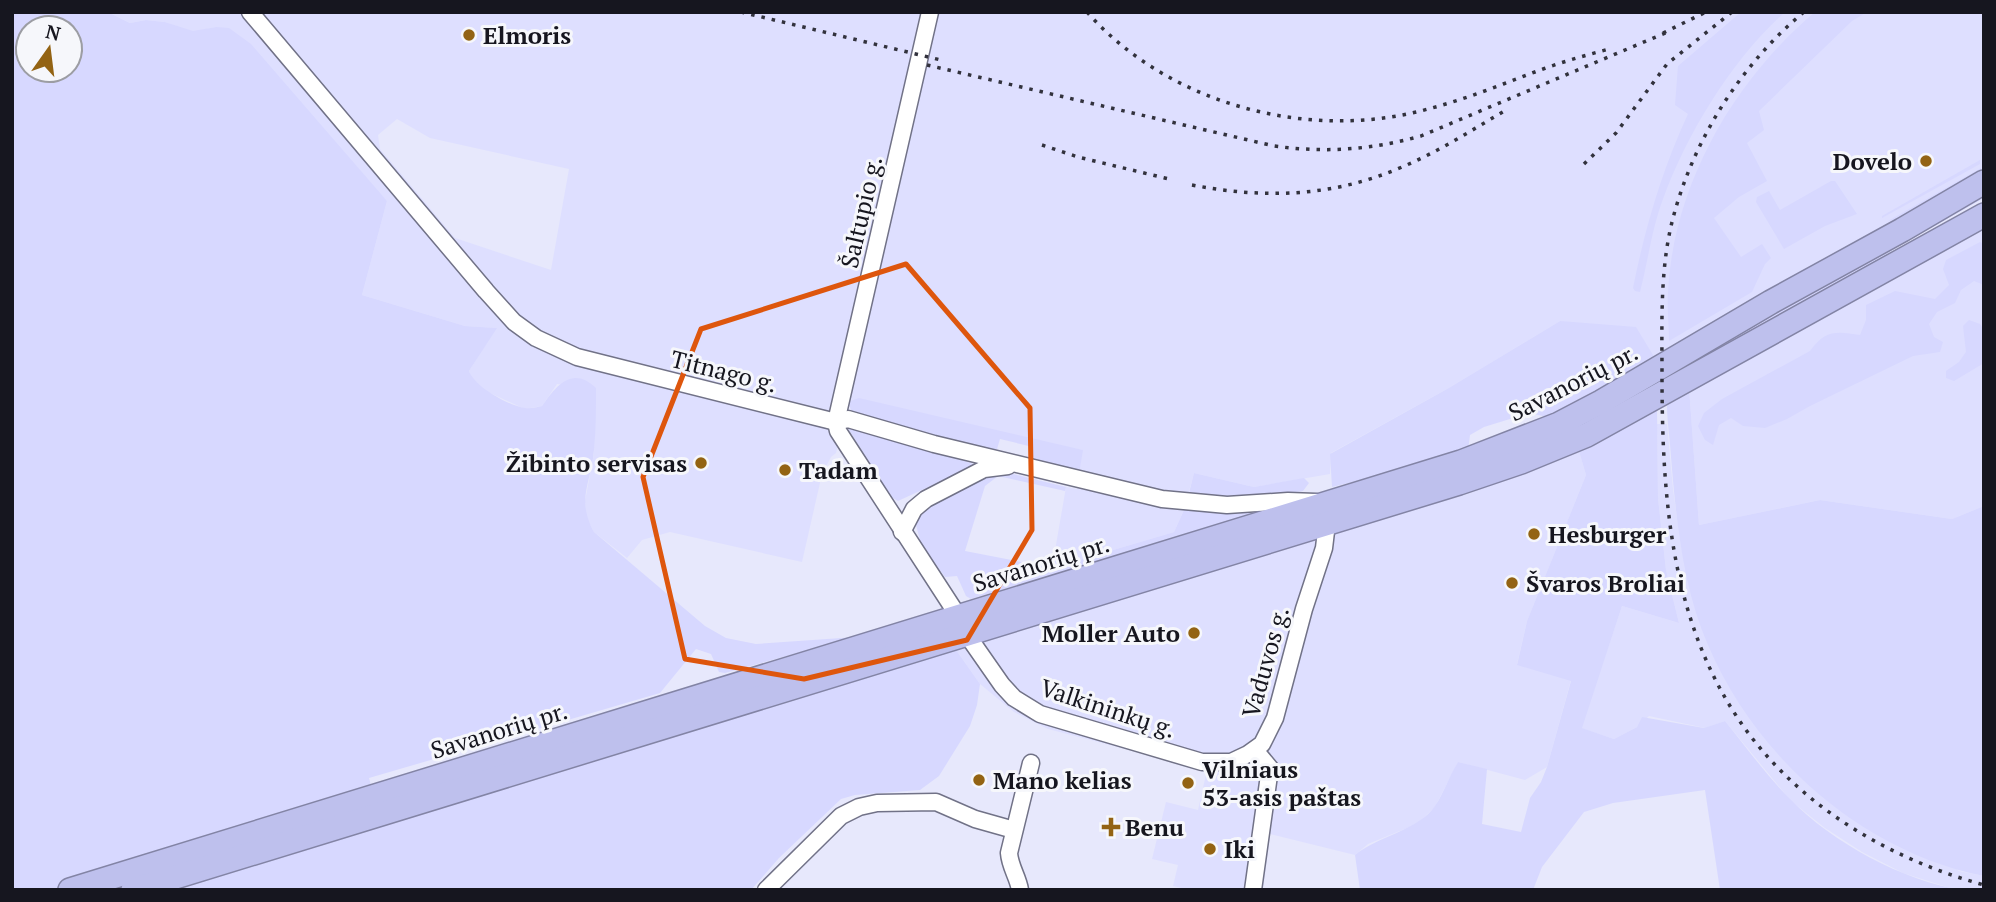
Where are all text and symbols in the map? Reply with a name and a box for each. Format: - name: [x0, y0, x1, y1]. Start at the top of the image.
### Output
- north arrow: [14, 14, 84, 84]
- text: N: [43, 18, 64, 46]
- place label: Elmoris: [483, 19, 571, 51]
- marker: Elmoris: [461, 27, 477, 43]
- place label: Dovelo: [1833, 145, 1912, 177]
- street label: Šaltupio g.: [833, 153, 889, 271]
- marker: Dovelo: [1918, 153, 1934, 169]
- street label: Savanorių pr.: [1503, 336, 1643, 428]
- street label: Titnago g.: [668, 342, 780, 400]
- place label: Žibinto servisas: [506, 447, 687, 479]
- place label: Tadam: [799, 454, 878, 486]
- marker: Žibinto servisas: [693, 455, 709, 471]
- marker: Tadam: [777, 462, 793, 478]
- place label: Hesburger: [1548, 518, 1667, 550]
- marker: Hesburger: [1526, 526, 1542, 542]
- street label: Savanorių pr.: [969, 527, 1113, 599]
- place label: Švaros Broliai: [1526, 567, 1685, 599]
- marker: Švaros Broliai: [1504, 575, 1520, 591]
- street label: Vaduvos g.: [1234, 603, 1296, 721]
- place label: Moller Auto: [1042, 617, 1180, 649]
- marker: Moller Auto: [1186, 625, 1202, 641]
- street label: Valkininkų g.: [1036, 671, 1180, 745]
- street label: Savanorių pr.: [427, 694, 571, 766]
- place label: Vilniaus 53-asis paštas: [1202, 753, 1361, 813]
- place label: Mano kelias: [993, 764, 1132, 796]
- marker: Mano kelias: [971, 772, 987, 788]
- marker: Vilniaus 53-asis paštas: [1180, 775, 1196, 791]
- place label: Benu: [1125, 811, 1184, 843]
- marker: Benu: [1103, 819, 1119, 835]
- place label: Iki: [1224, 833, 1255, 865]
- marker: Iki: [1202, 841, 1218, 857]

